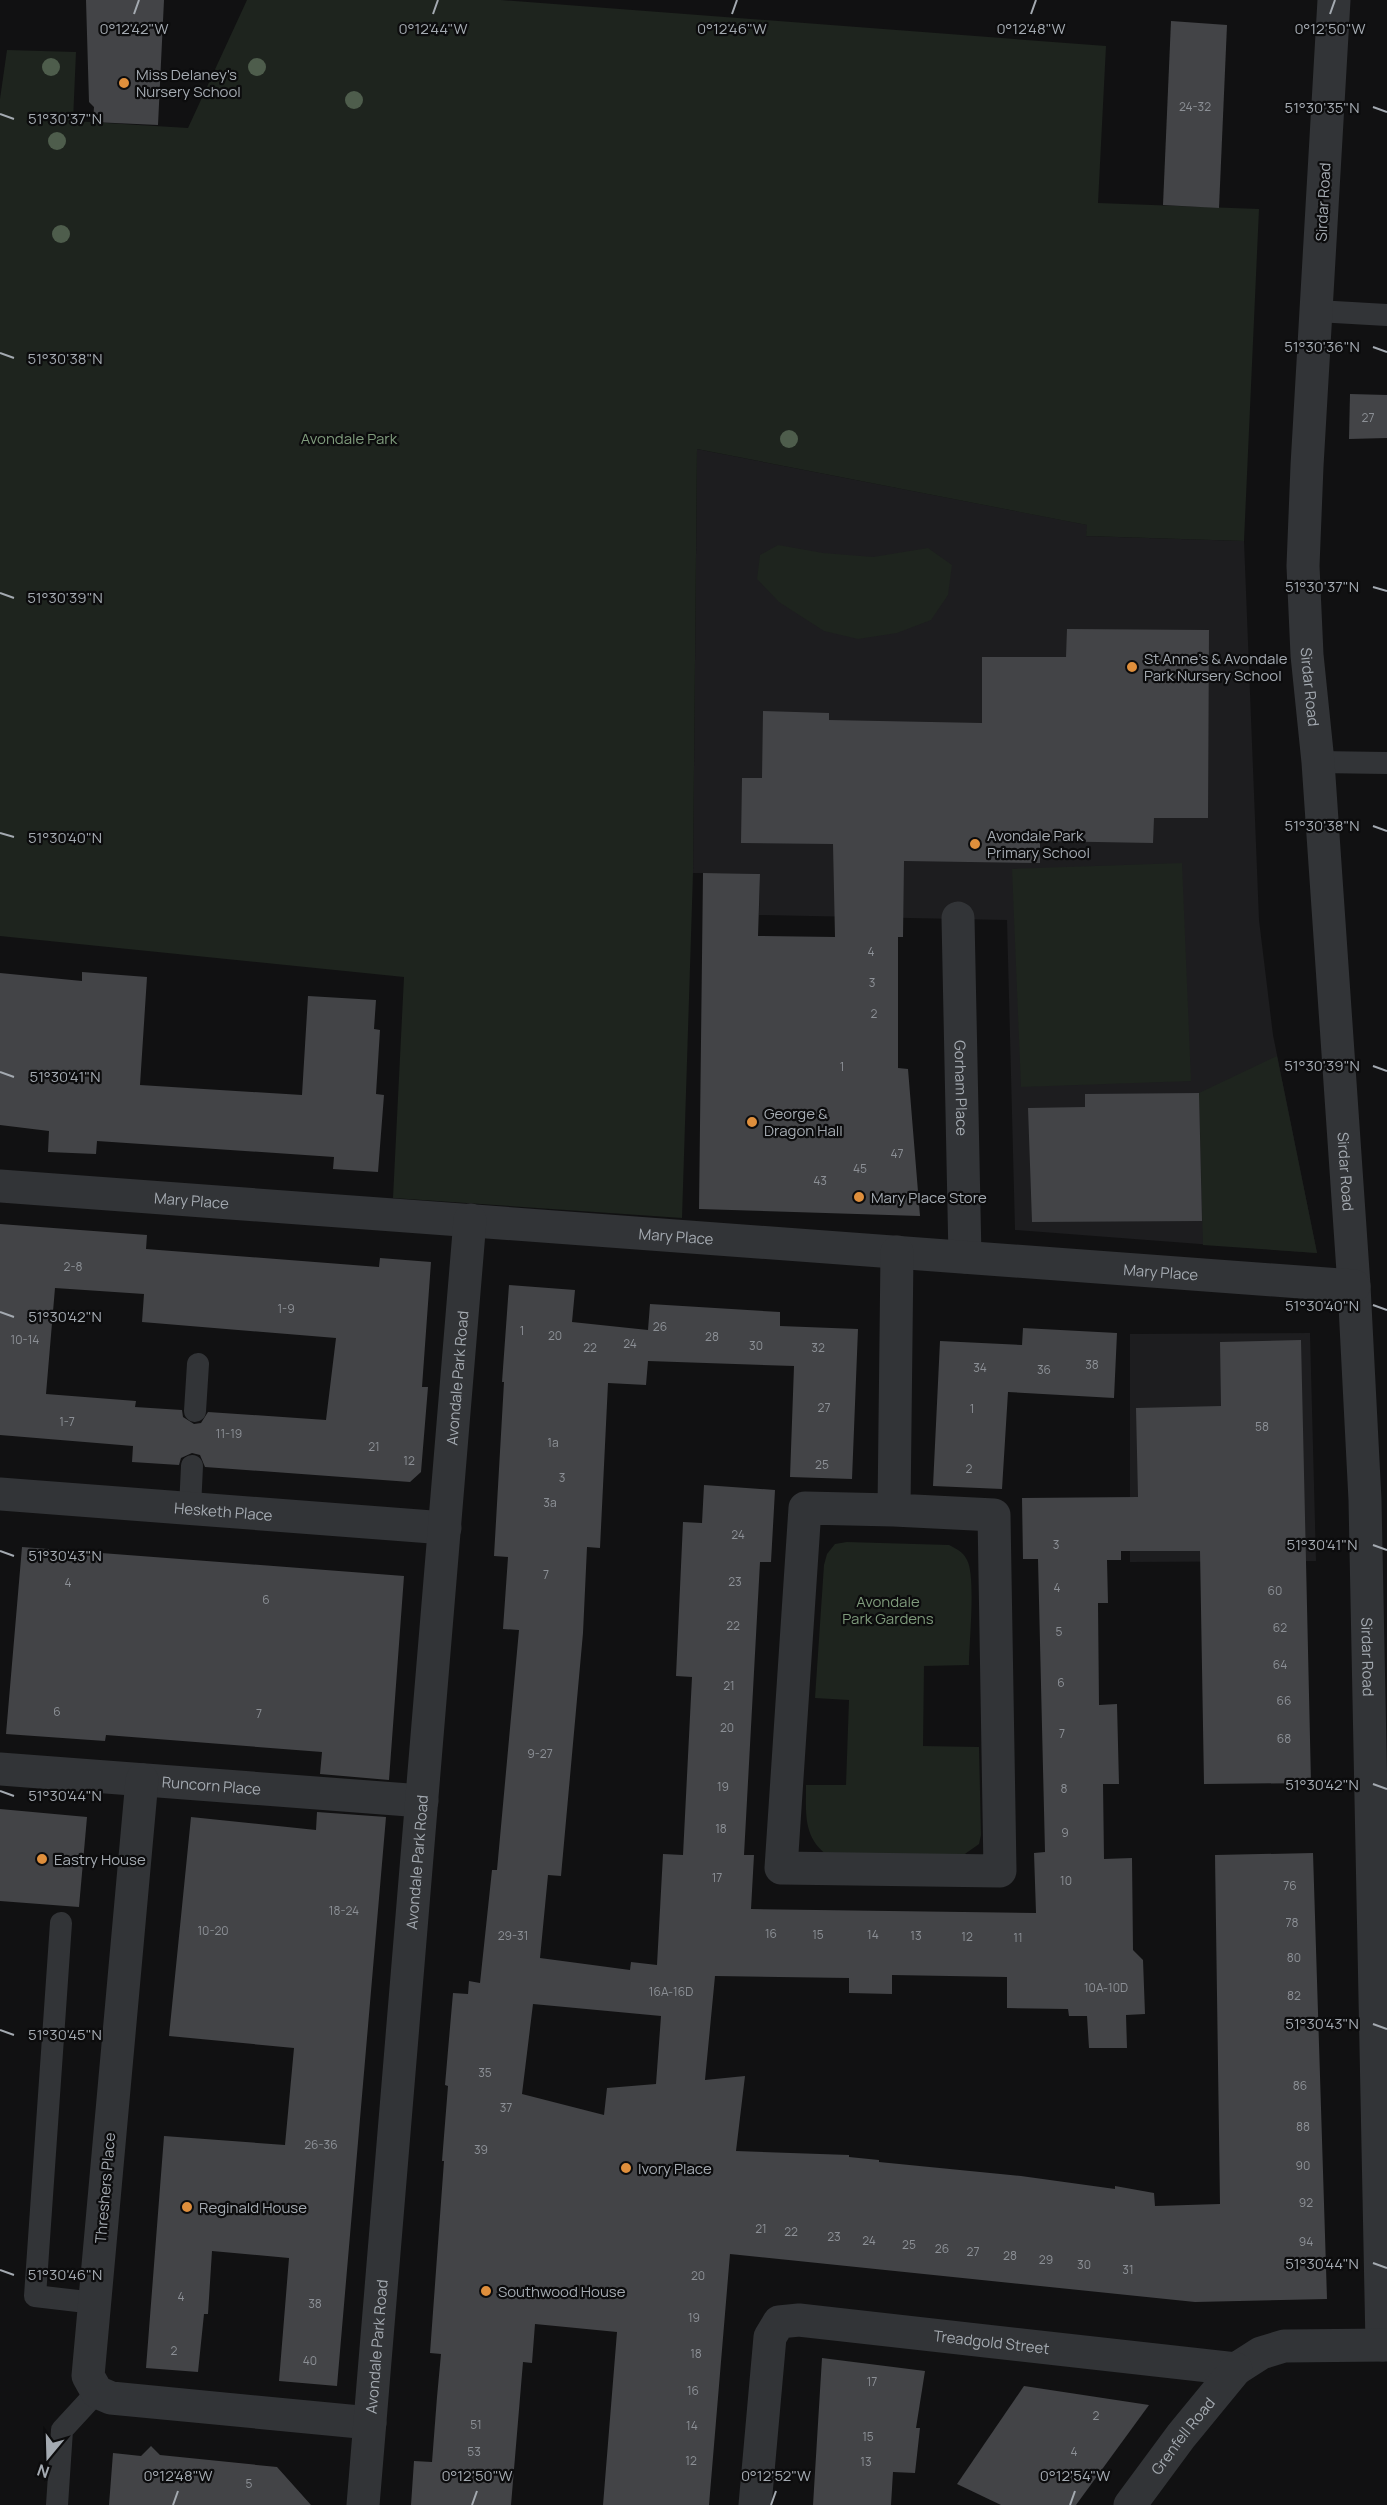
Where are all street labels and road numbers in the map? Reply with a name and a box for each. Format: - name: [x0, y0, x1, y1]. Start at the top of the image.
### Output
- street label: Sirdar Road: [1310, 162, 1336, 242]
- street label: Sirdar Road: [1296, 647, 1325, 727]
- street label: Gorham Place: [950, 1040, 973, 1136]
- street label: Sirdar Road: [1333, 1131, 1359, 1212]
- street label: Mary Place: [153, 1187, 230, 1213]
- street label: Mary Place: [638, 1223, 715, 1249]
- street label: Mary Place: [1123, 1259, 1199, 1285]
- street label: Avondale Park Road: [441, 1310, 473, 1446]
- street label: Hesketh Place: [173, 1497, 274, 1525]
- street label: Sirdar Road: [1357, 1617, 1379, 1697]
- street label: Runcorn Place: [161, 1771, 262, 1799]
- street label: Avondale Park Road: [400, 1794, 433, 1930]
- street label: Threshers Place: [90, 2131, 120, 2244]
- street label: Avondale Park Road: [360, 2278, 392, 2415]
- street label: Treadgold Street: [932, 2325, 1051, 2359]
- street label: Grenfell Road: [1146, 2393, 1219, 2479]

